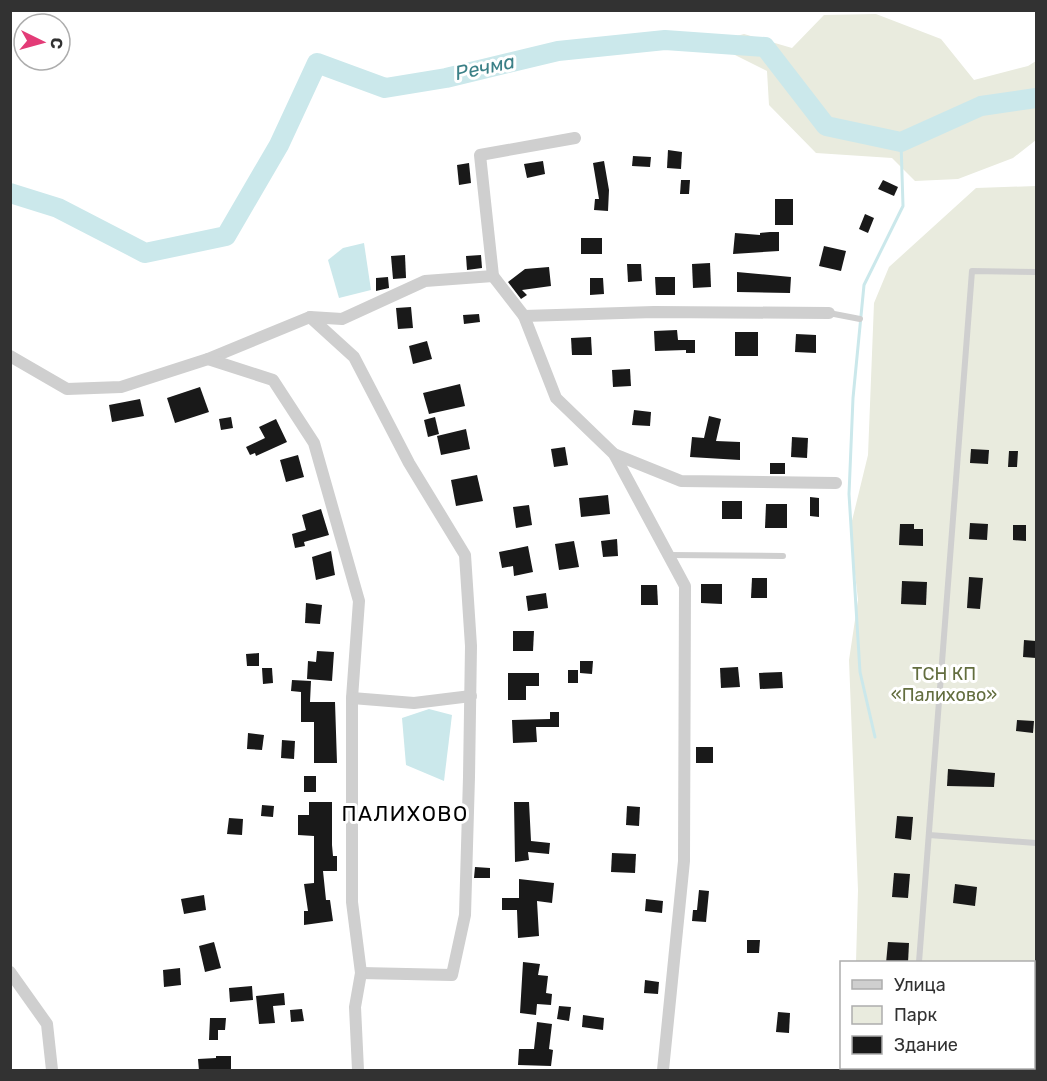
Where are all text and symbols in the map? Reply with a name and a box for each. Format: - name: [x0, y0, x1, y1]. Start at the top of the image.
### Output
- north arrow: [12, 12, 72, 72]
- text: С: [46, 37, 66, 50]
- water label: Речма: [453, 49, 517, 85]
- park label: ТСН КП «Палихово»: [891, 663, 997, 706]
- district label: ПАЛИХОВО: [341, 801, 469, 826]
- legend: [840, 961, 1035, 1069]
- text: Улица: [894, 974, 946, 996]
- text: Парк: [894, 1004, 938, 1026]
- text: Здание: [894, 1034, 958, 1056]

